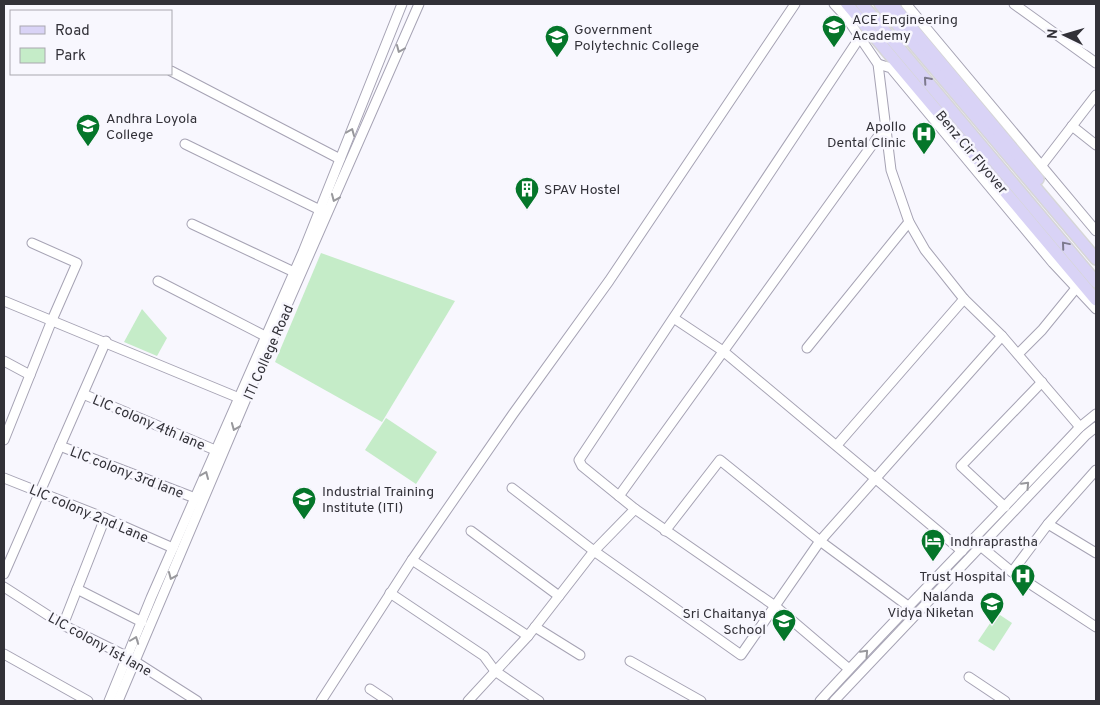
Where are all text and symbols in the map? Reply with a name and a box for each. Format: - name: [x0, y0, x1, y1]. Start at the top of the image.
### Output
- legend: [10, 10, 172, 75]
- north arrow: [1040, 10, 1090, 60]
- place label: ACE Engineering Academy: [852, 12, 958, 45]
- school or university icon: ACE Engineering Academy: [821, 14, 847, 48]
- text: Road: [55, 22, 90, 41]
- place label: Government Polytechnic College: [574, 22, 699, 55]
- school or university icon: Government Polytechnic College: [544, 24, 570, 58]
- text: N: [1045, 28, 1062, 40]
- one-way arrow: [395, 44, 405, 52]
- text: Park: [55, 47, 86, 66]
- one-way arrow: [924, 77, 932, 86]
- street label: Benz Cir Flyover: [931, 108, 1011, 198]
- place label: Andhra Loyola College: [106, 111, 197, 144]
- school or university icon: Andhra Loyola College: [75, 113, 101, 147]
- place label: Apollo Dental Clinic: [827, 119, 906, 152]
- hospital icon: Apollo Dental Clinic: [911, 121, 937, 155]
- one-way arrow: [345, 128, 355, 137]
- building icon: SPAV Hostel: [514, 176, 540, 210]
- place label: SPAV Hostel: [544, 182, 620, 199]
- one-way arrow: [331, 193, 342, 202]
- one-way arrow: [1062, 241, 1071, 250]
- street label: ITI College Road: [241, 302, 298, 403]
- street label: LIC colony 4th lane: [90, 392, 207, 455]
- one-way arrow: [231, 422, 242, 431]
- street label: LIC colony 3rd lane: [67, 444, 186, 503]
- one-way arrow: [198, 471, 209, 480]
- street label: LIC colony 2nd Lane: [26, 482, 151, 547]
- one-way arrow: [1020, 482, 1029, 491]
- place label: Industrial Training Institute (ITI): [322, 484, 434, 517]
- school or university icon: Industrial Training Institute (ITI): [291, 486, 317, 520]
- hotel icon: Indhraprastha: [920, 528, 946, 562]
- place label: Indhraprastha: [950, 534, 1038, 551]
- hospital icon: Trust Hospital: [1010, 563, 1036, 597]
- place label: Trust Hospital: [919, 569, 1006, 586]
- one-way arrow: [167, 571, 178, 580]
- place label: Nalanda Vidya Niketan: [887, 589, 974, 622]
- school or university icon: Nalanda Vidya Niketan: [979, 591, 1005, 625]
- place label: Sri Chaitanya School: [682, 606, 766, 639]
- school or university icon: Sri Chaitanya School: [771, 608, 797, 642]
- street label: LIC colony 1st lane: [45, 610, 154, 681]
- one-way arrow: [128, 636, 139, 645]
- one-way arrow: [859, 649, 868, 658]

